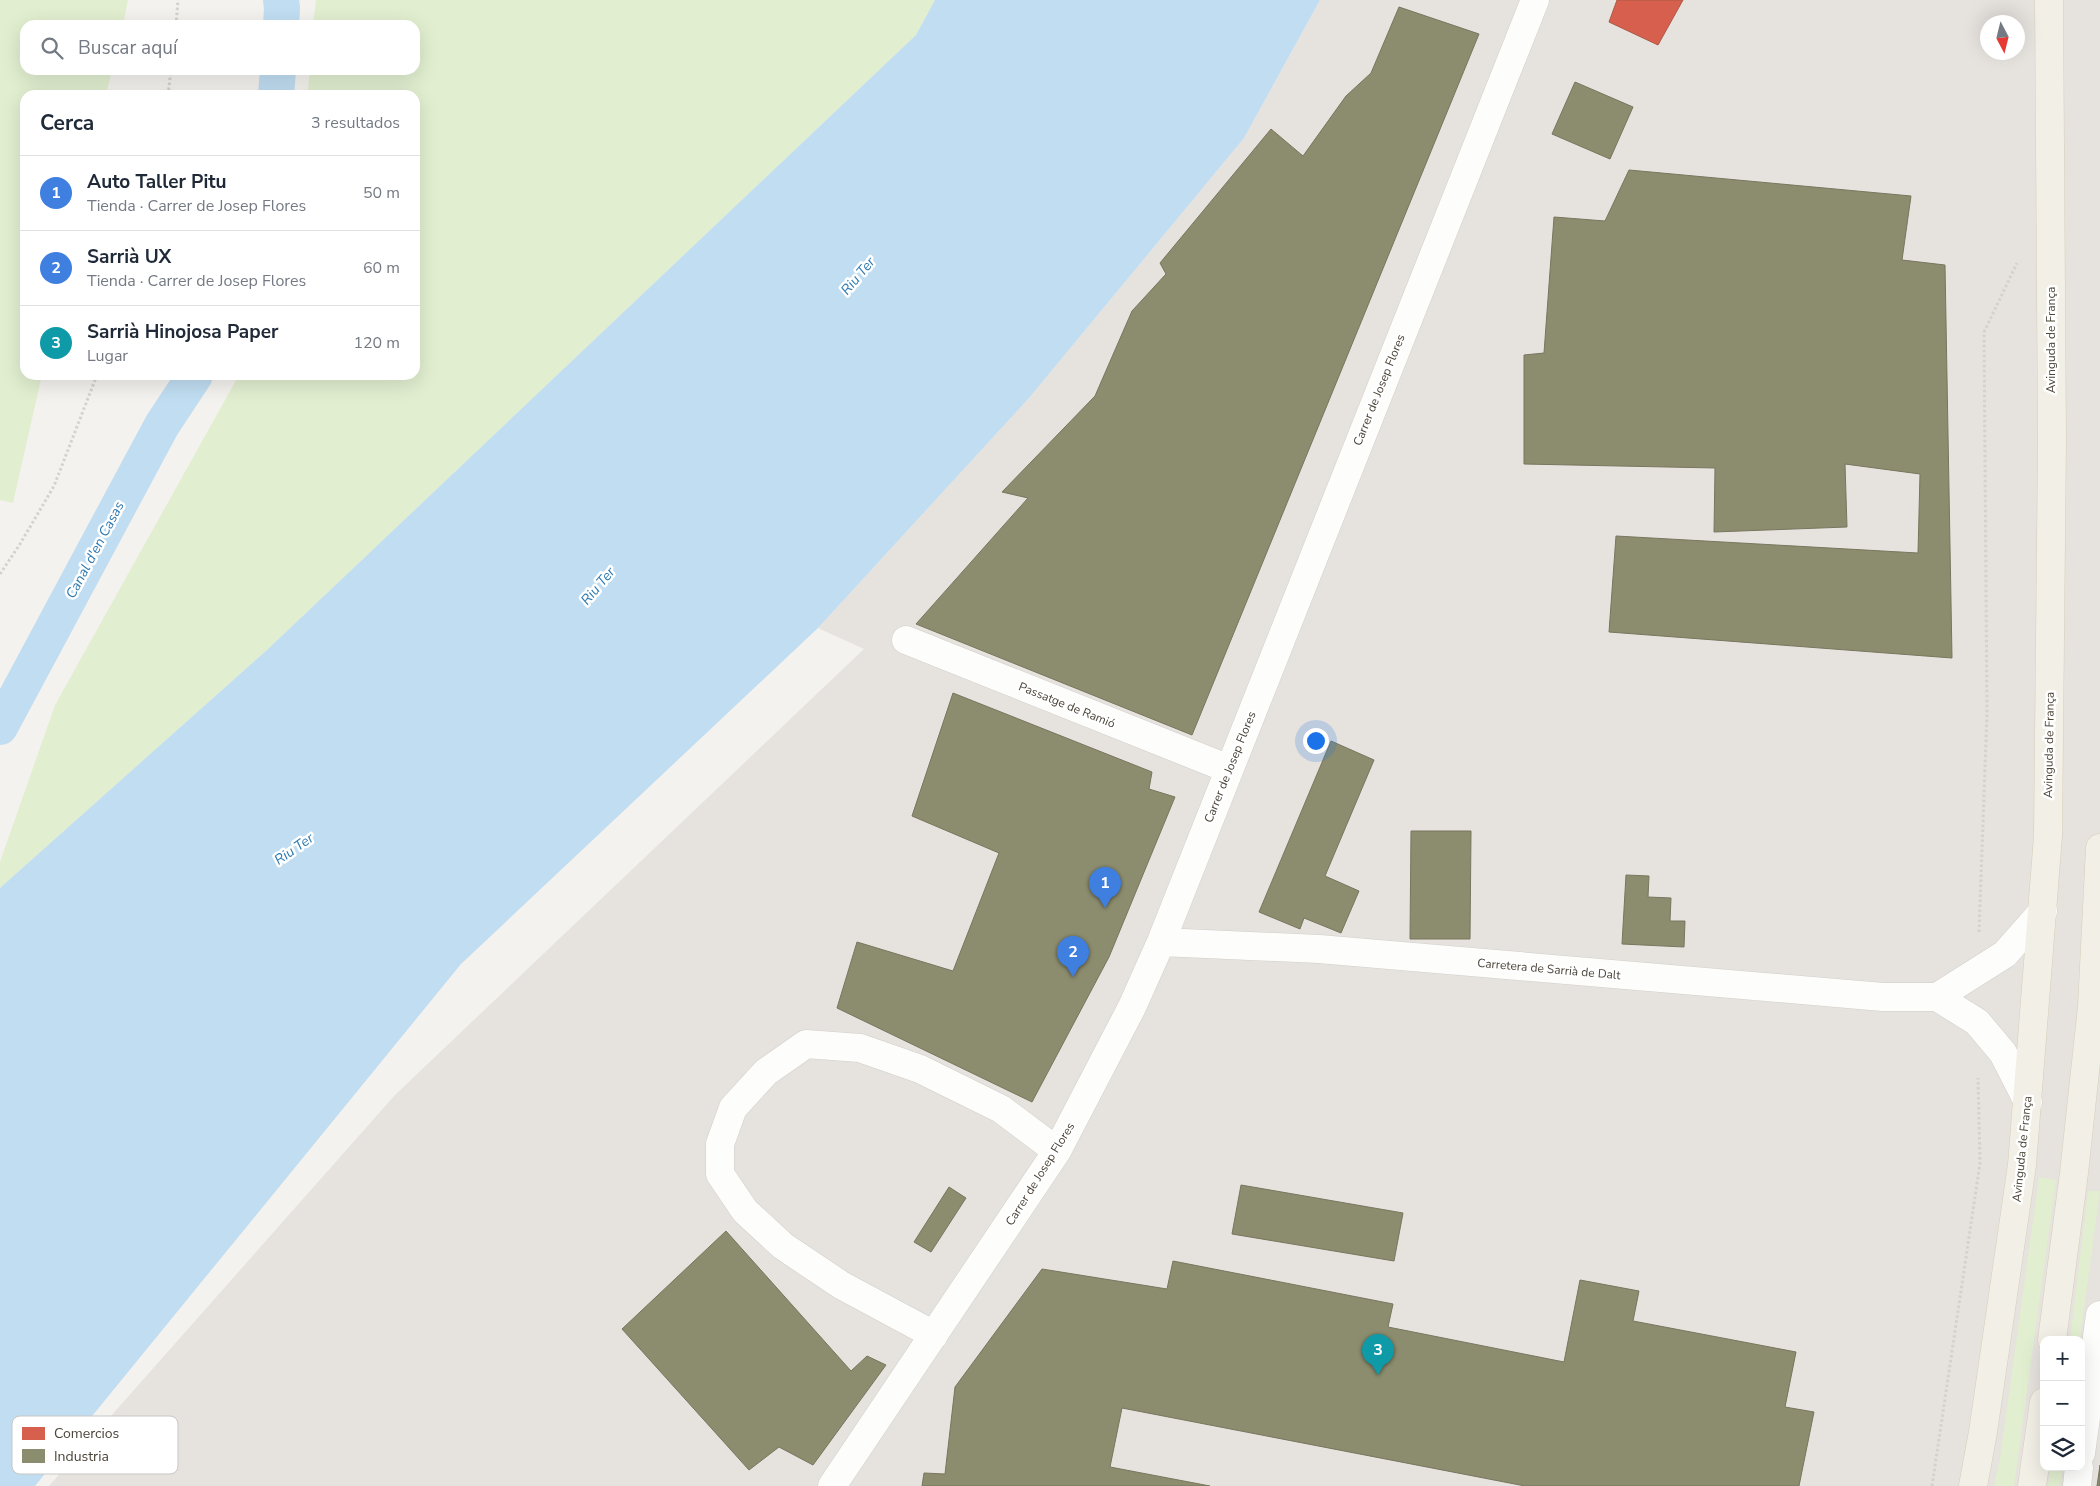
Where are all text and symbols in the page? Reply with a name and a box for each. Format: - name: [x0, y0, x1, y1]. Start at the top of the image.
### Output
- north arrow: [1980, 15, 2025, 60]
- search box: [20, 20, 420, 75]
- icon: search: [38, 34, 66, 62]
- text: Buscar aquí: [78, 35, 177, 61]
- text: Cerca: [40, 109, 94, 137]
- text: 3 resultados: [311, 112, 400, 134]
- text: Auto Taller Pitu: [87, 169, 227, 195]
- text: 1: [51, 182, 61, 204]
- text: 50 m: [363, 182, 400, 204]
- text: Tienda · Carrer de Josep Flores: [87, 195, 306, 217]
- text: Sarrià UX: [87, 244, 171, 270]
- water label: Riu Ter: [837, 252, 880, 299]
- text: 2: [51, 257, 61, 279]
- text: 60 m: [363, 257, 400, 279]
- text: Tienda · Carrer de Josep Flores: [87, 270, 306, 292]
- street label: Avinguda de França: [2043, 287, 2059, 393]
- text: Sarrià Hinojosa Paper: [87, 319, 278, 345]
- text: 3: [51, 332, 61, 354]
- text: 120 m: [353, 332, 400, 354]
- street label: Carrer de Josep Flores: [1349, 332, 1409, 448]
- text: Lugar: [87, 345, 128, 367]
- water label: Canal d'en Casas: [61, 498, 129, 602]
- water label: Riu Ter: [577, 562, 620, 609]
- street label: Passatge de Ramió: [1016, 678, 1118, 732]
- street label: Avinguda de França: [2040, 692, 2058, 798]
- street label: Carrer de Josep Flores: [1200, 709, 1260, 825]
- your location: [1303, 728, 1329, 754]
- water label: Riu Ter: [271, 828, 318, 869]
- pin: 1: [1089, 867, 1121, 908]
- pin: 2: [1057, 936, 1089, 977]
- street label: Carretera de Sarrià de Dalt: [1477, 955, 1622, 983]
- street label: Avinguda de França: [2008, 1095, 2036, 1203]
- street label: Carrer de Josep Flores: [1002, 1119, 1078, 1229]
- pin: 3: [1362, 1334, 1394, 1375]
- map controls: [2040, 1336, 2085, 1471]
- button: +: [2040, 1336, 2085, 1381]
- button: −: [2040, 1381, 2085, 1426]
- legend: [12, 1416, 178, 1474]
- text: Comercios: [54, 1424, 120, 1443]
- button: layers: [2040, 1426, 2085, 1471]
- text: Industria: [54, 1447, 109, 1466]

